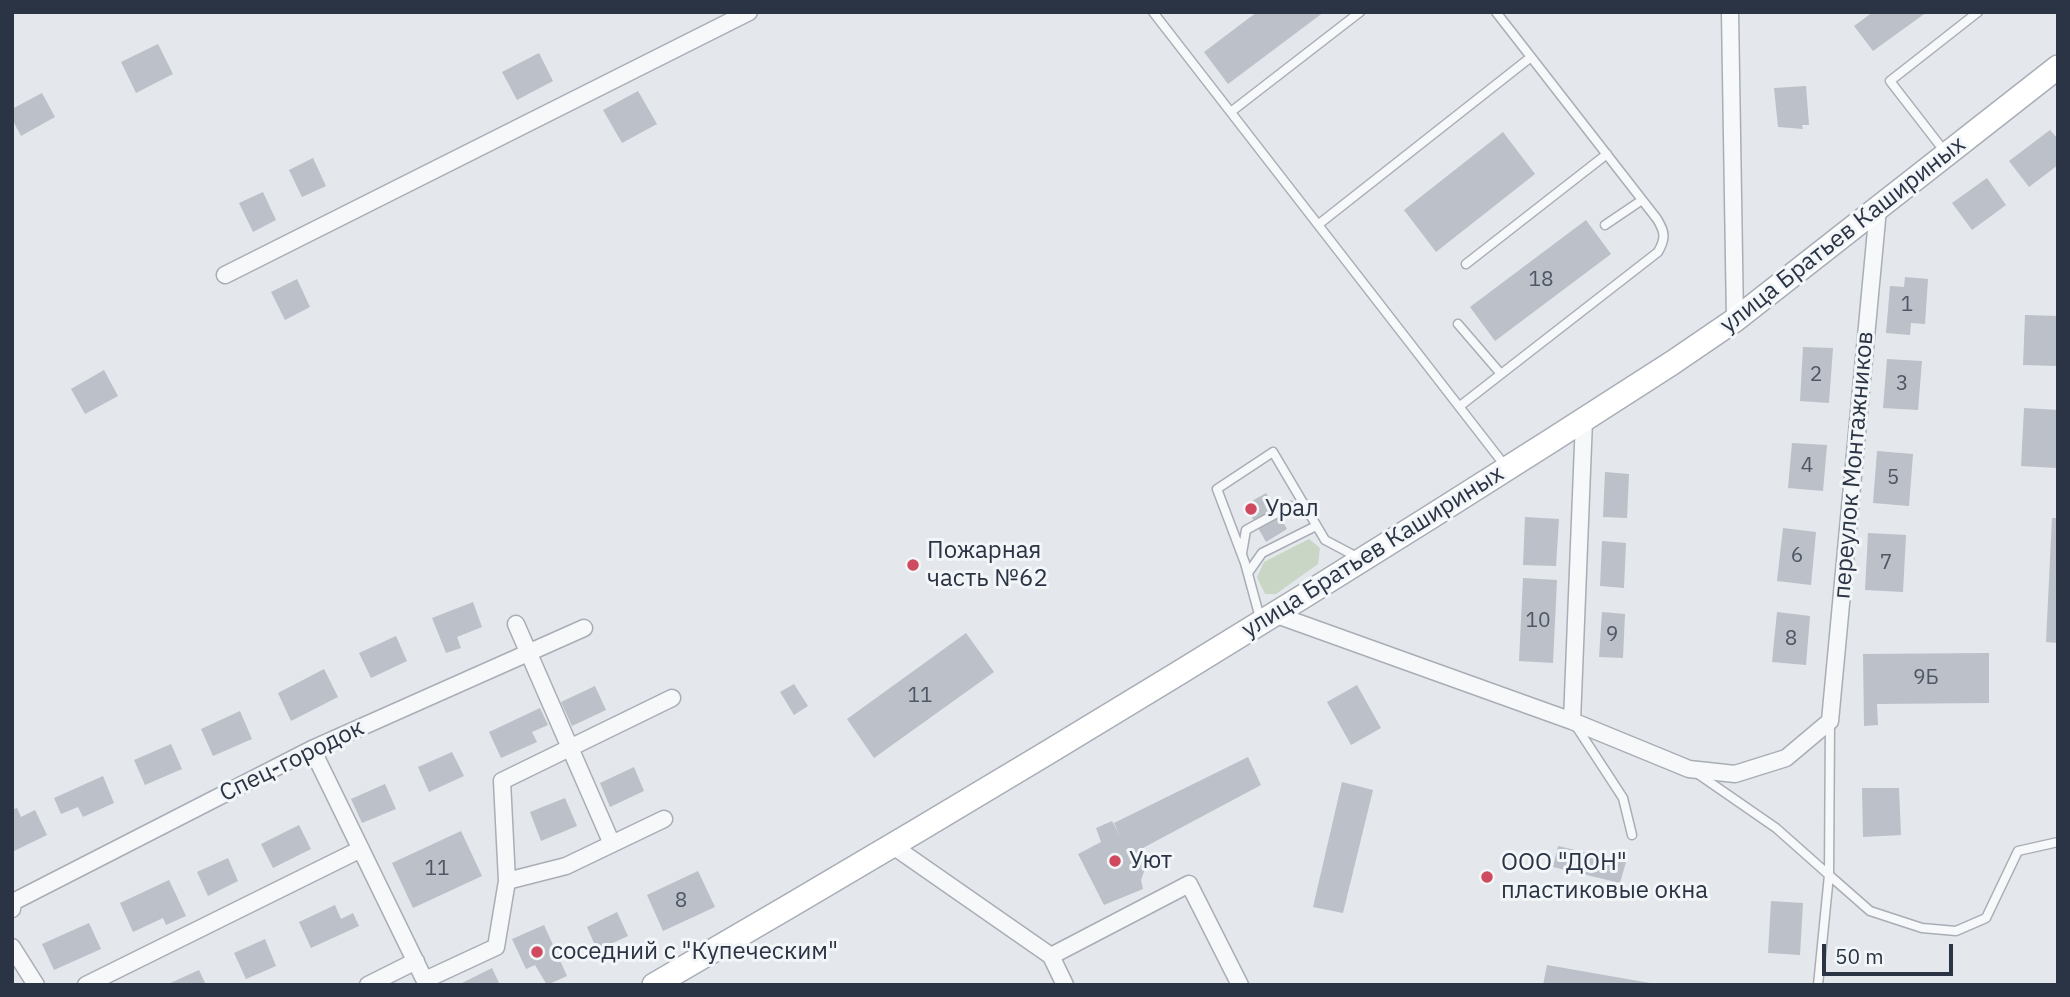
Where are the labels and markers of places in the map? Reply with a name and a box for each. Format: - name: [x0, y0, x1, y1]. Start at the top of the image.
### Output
- place label: Урал: [1265, 495, 1319, 523]
- marker: Урал: [1243, 501, 1259, 517]
- place label: Пожарная часть №62: [927, 537, 1048, 593]
- marker: Пожарная часть №62: [905, 557, 921, 573]
- place label: Уют: [1129, 847, 1172, 875]
- place label: ООО "ДОН" пластиковые окна: [1501, 849, 1708, 905]
- marker: Уют: [1107, 853, 1123, 869]
- marker: ООО "ДОН" пластиковые окна: [1479, 869, 1495, 885]
- place label: соседний с "Купеческим": [551, 938, 838, 966]
- marker: соседний с "Купеческим": [529, 944, 545, 960]

